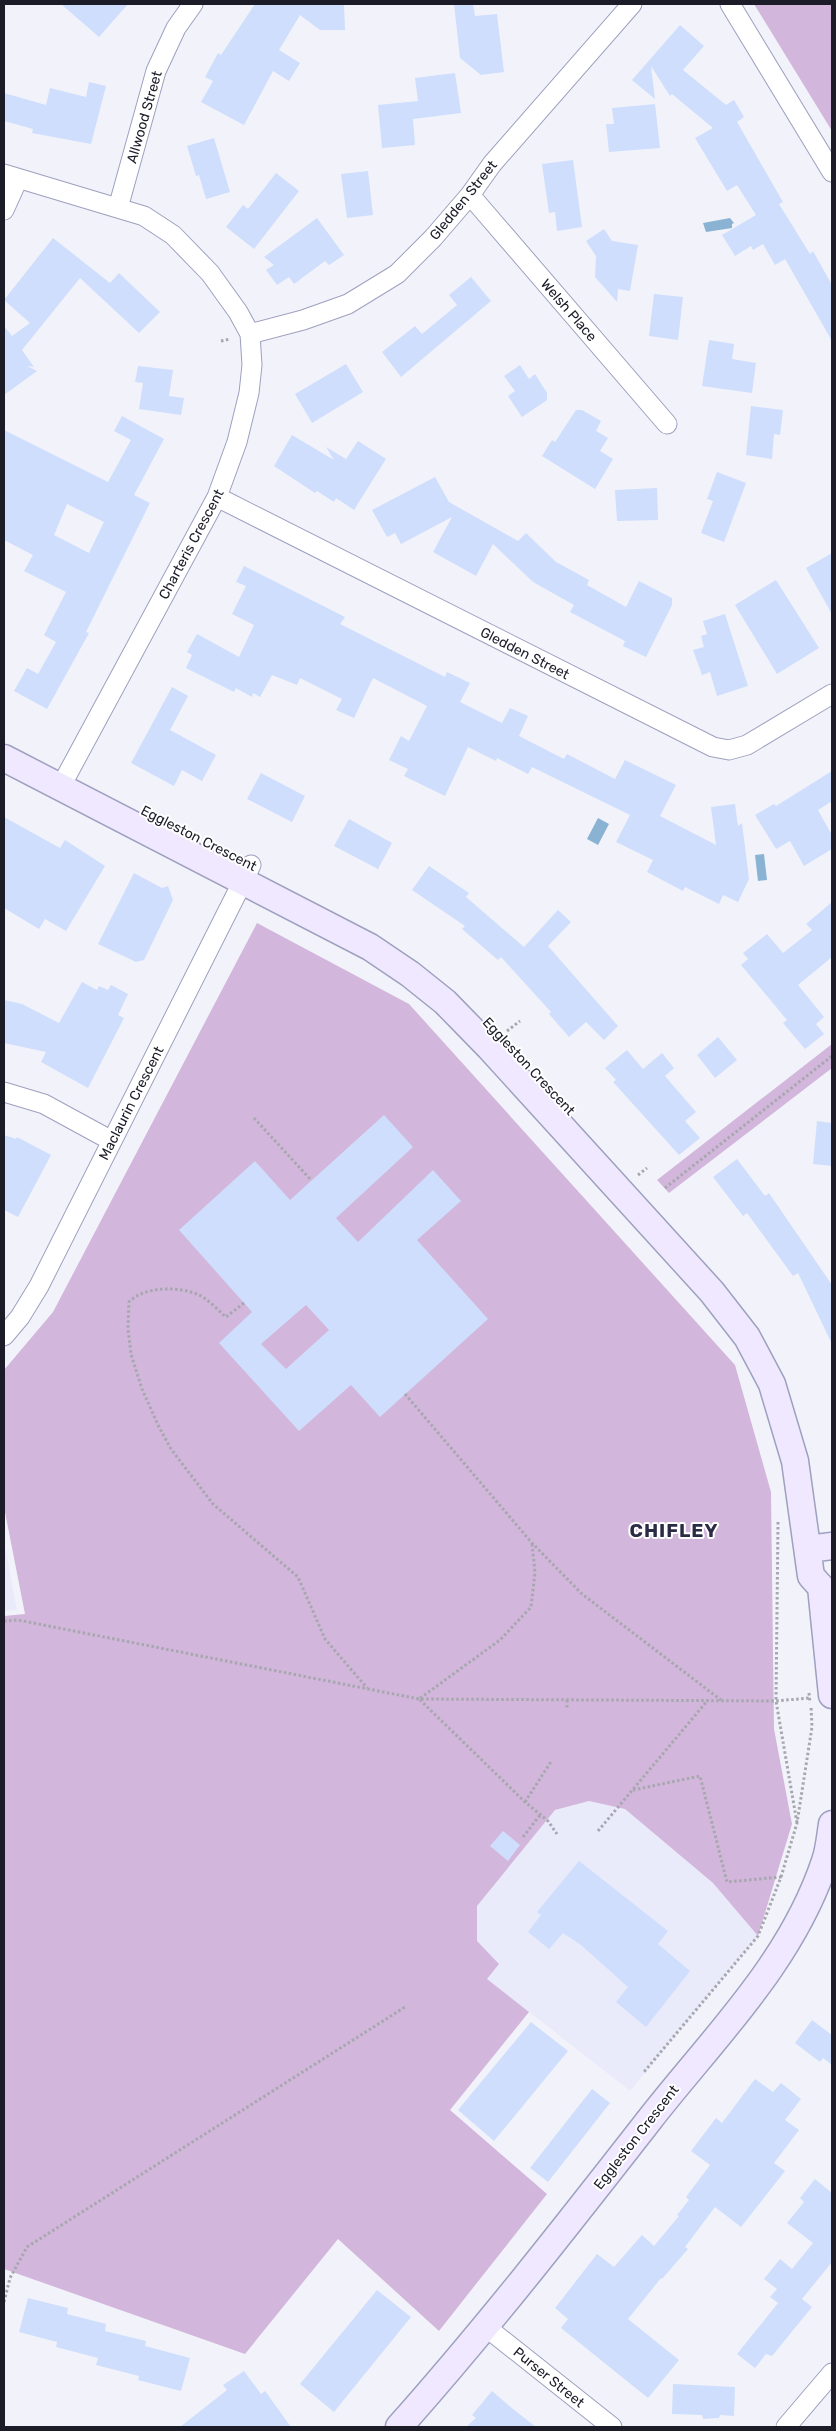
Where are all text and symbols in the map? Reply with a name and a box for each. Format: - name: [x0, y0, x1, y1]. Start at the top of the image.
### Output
- street label: Allwood Street: [123, 68, 166, 165]
- street label: Gledden Street: [426, 157, 501, 244]
- street label: Welsh Place: [537, 276, 600, 345]
- street label: Charteris Crescent: [155, 486, 228, 602]
- street label: Gledden Street: [477, 624, 573, 683]
- street label: Eggleston Crescent: [138, 802, 260, 875]
- street label: Eggleston Crescent: [479, 1014, 579, 1119]
- street label: Maclaurin Crescent: [95, 1043, 168, 1163]
- district label: CHIFLEY: [630, 1519, 718, 1542]
- street label: Eggleston Crescent: [590, 2081, 683, 2193]
- street label: Purser Street: [510, 2344, 588, 2412]

